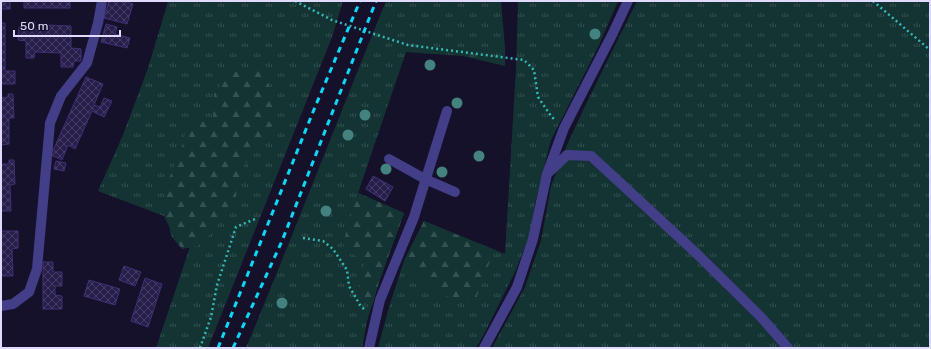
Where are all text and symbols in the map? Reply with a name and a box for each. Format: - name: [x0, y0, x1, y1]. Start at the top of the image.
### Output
- scale bar: [14, 12, 120, 38]
- text: 50 m: [20, 19, 48, 33]

